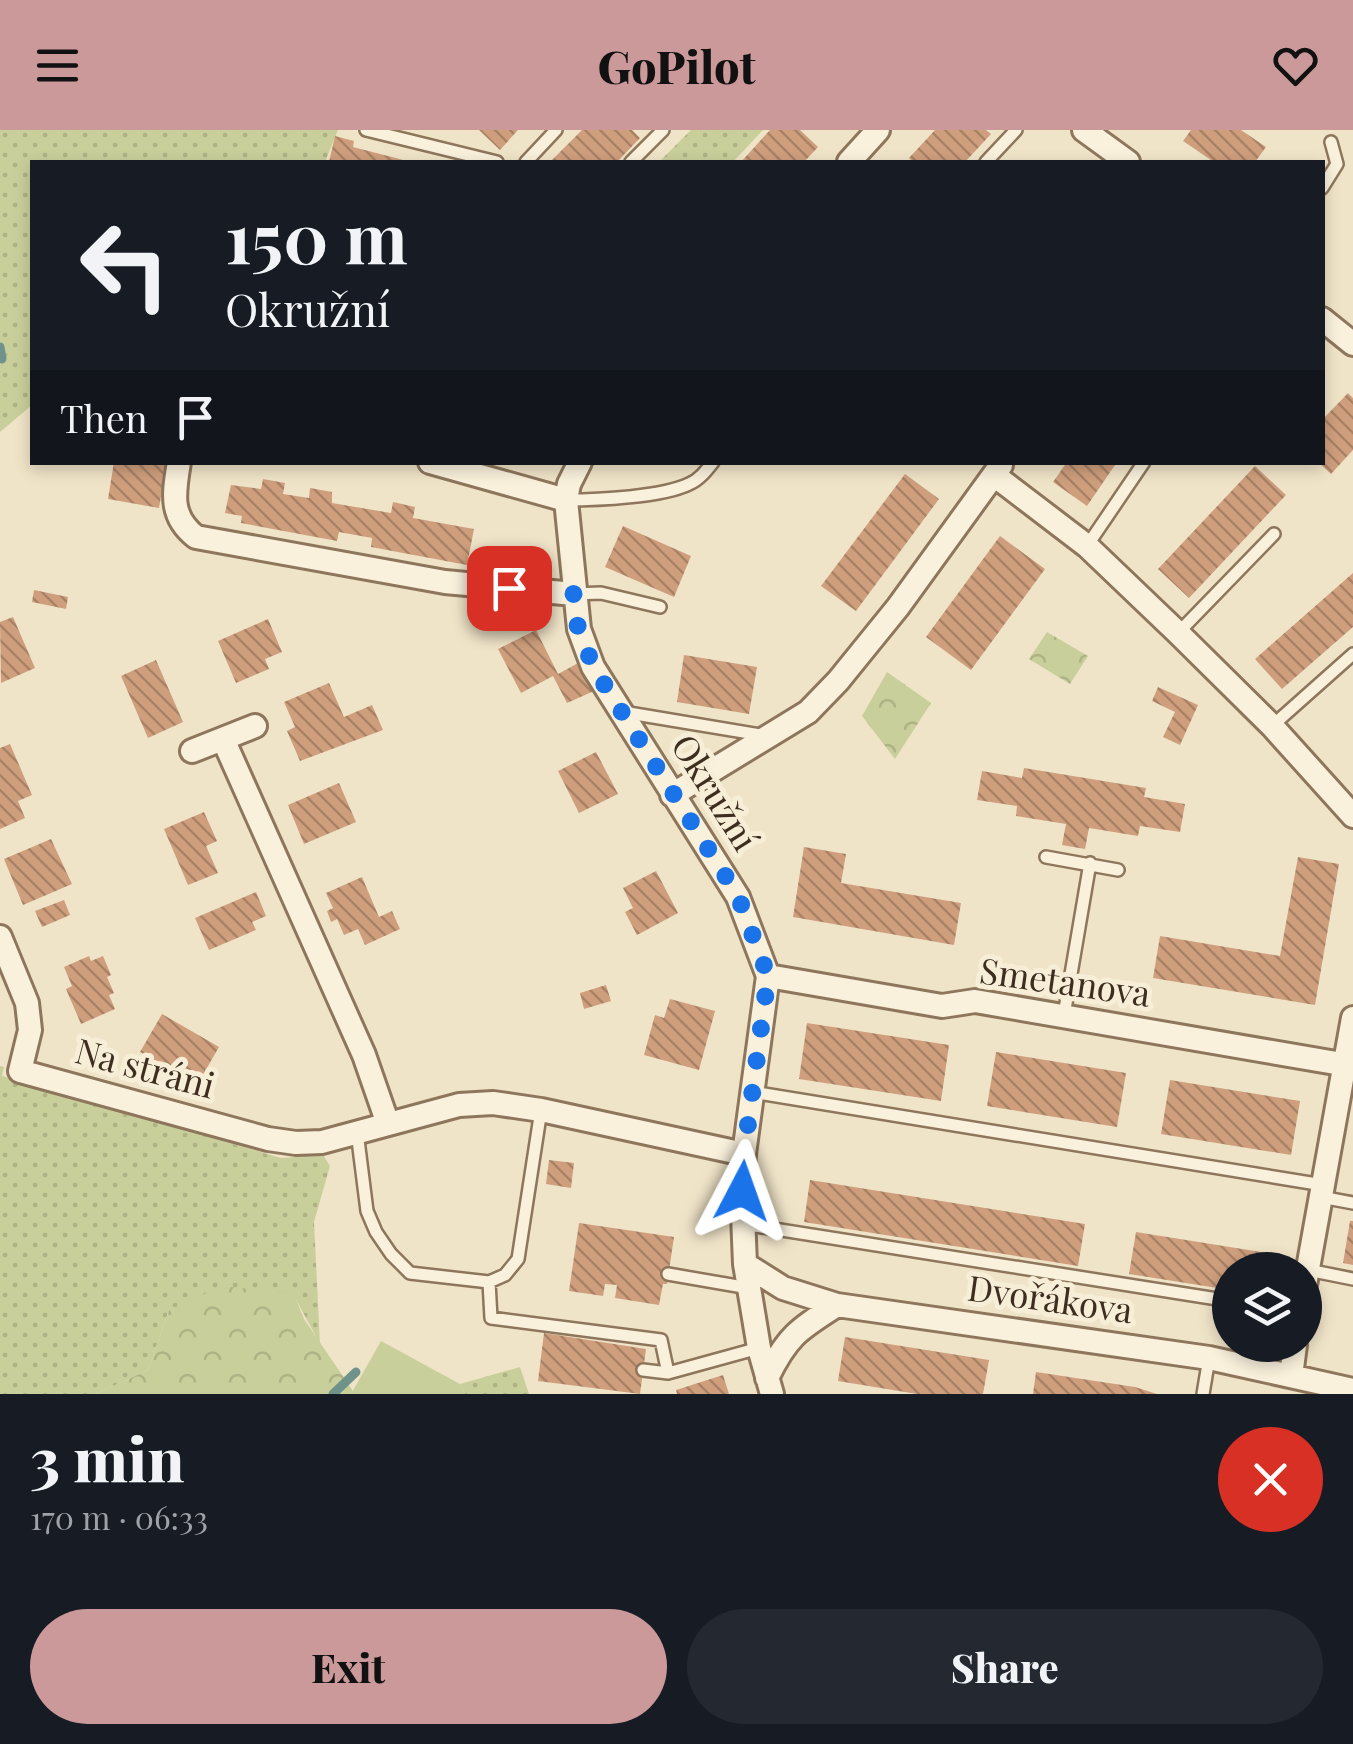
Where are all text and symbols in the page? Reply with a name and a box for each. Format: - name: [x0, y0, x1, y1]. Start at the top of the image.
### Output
- text: GoPilot: [598, 35, 755, 95]
- icon: menu: [30, 38, 85, 93]
- icon: heart: [1268, 38, 1323, 93]
- text: 150 m: [225, 188, 408, 282]
- icon: left: [60, 200, 190, 330]
- text: Okružní: [225, 278, 390, 338]
- icon: arrive: [168, 390, 223, 445]
- text: Then: [60, 392, 148, 443]
- pin: [467, 546, 552, 631]
- icon: arrive: [482, 561, 537, 616]
- street label: Okružní: [662, 725, 770, 859]
- street label: Smetanova: [977, 945, 1154, 1016]
- street label: Na stráni: [71, 1026, 220, 1108]
- position arrow: [690, 1139, 794, 1243]
- map controls: [1212, 1252, 1322, 1362]
- button: layers: [1212, 1252, 1322, 1362]
- street label: Dvořákova: [965, 1263, 1136, 1332]
- text: 3 min: [30, 1417, 184, 1497]
- button: close: [1218, 1427, 1323, 1532]
- text: 170 m · 06:33: [30, 1495, 208, 1538]
- button: Exit: [30, 1609, 667, 1724]
- button: Share: [687, 1609, 1323, 1724]

